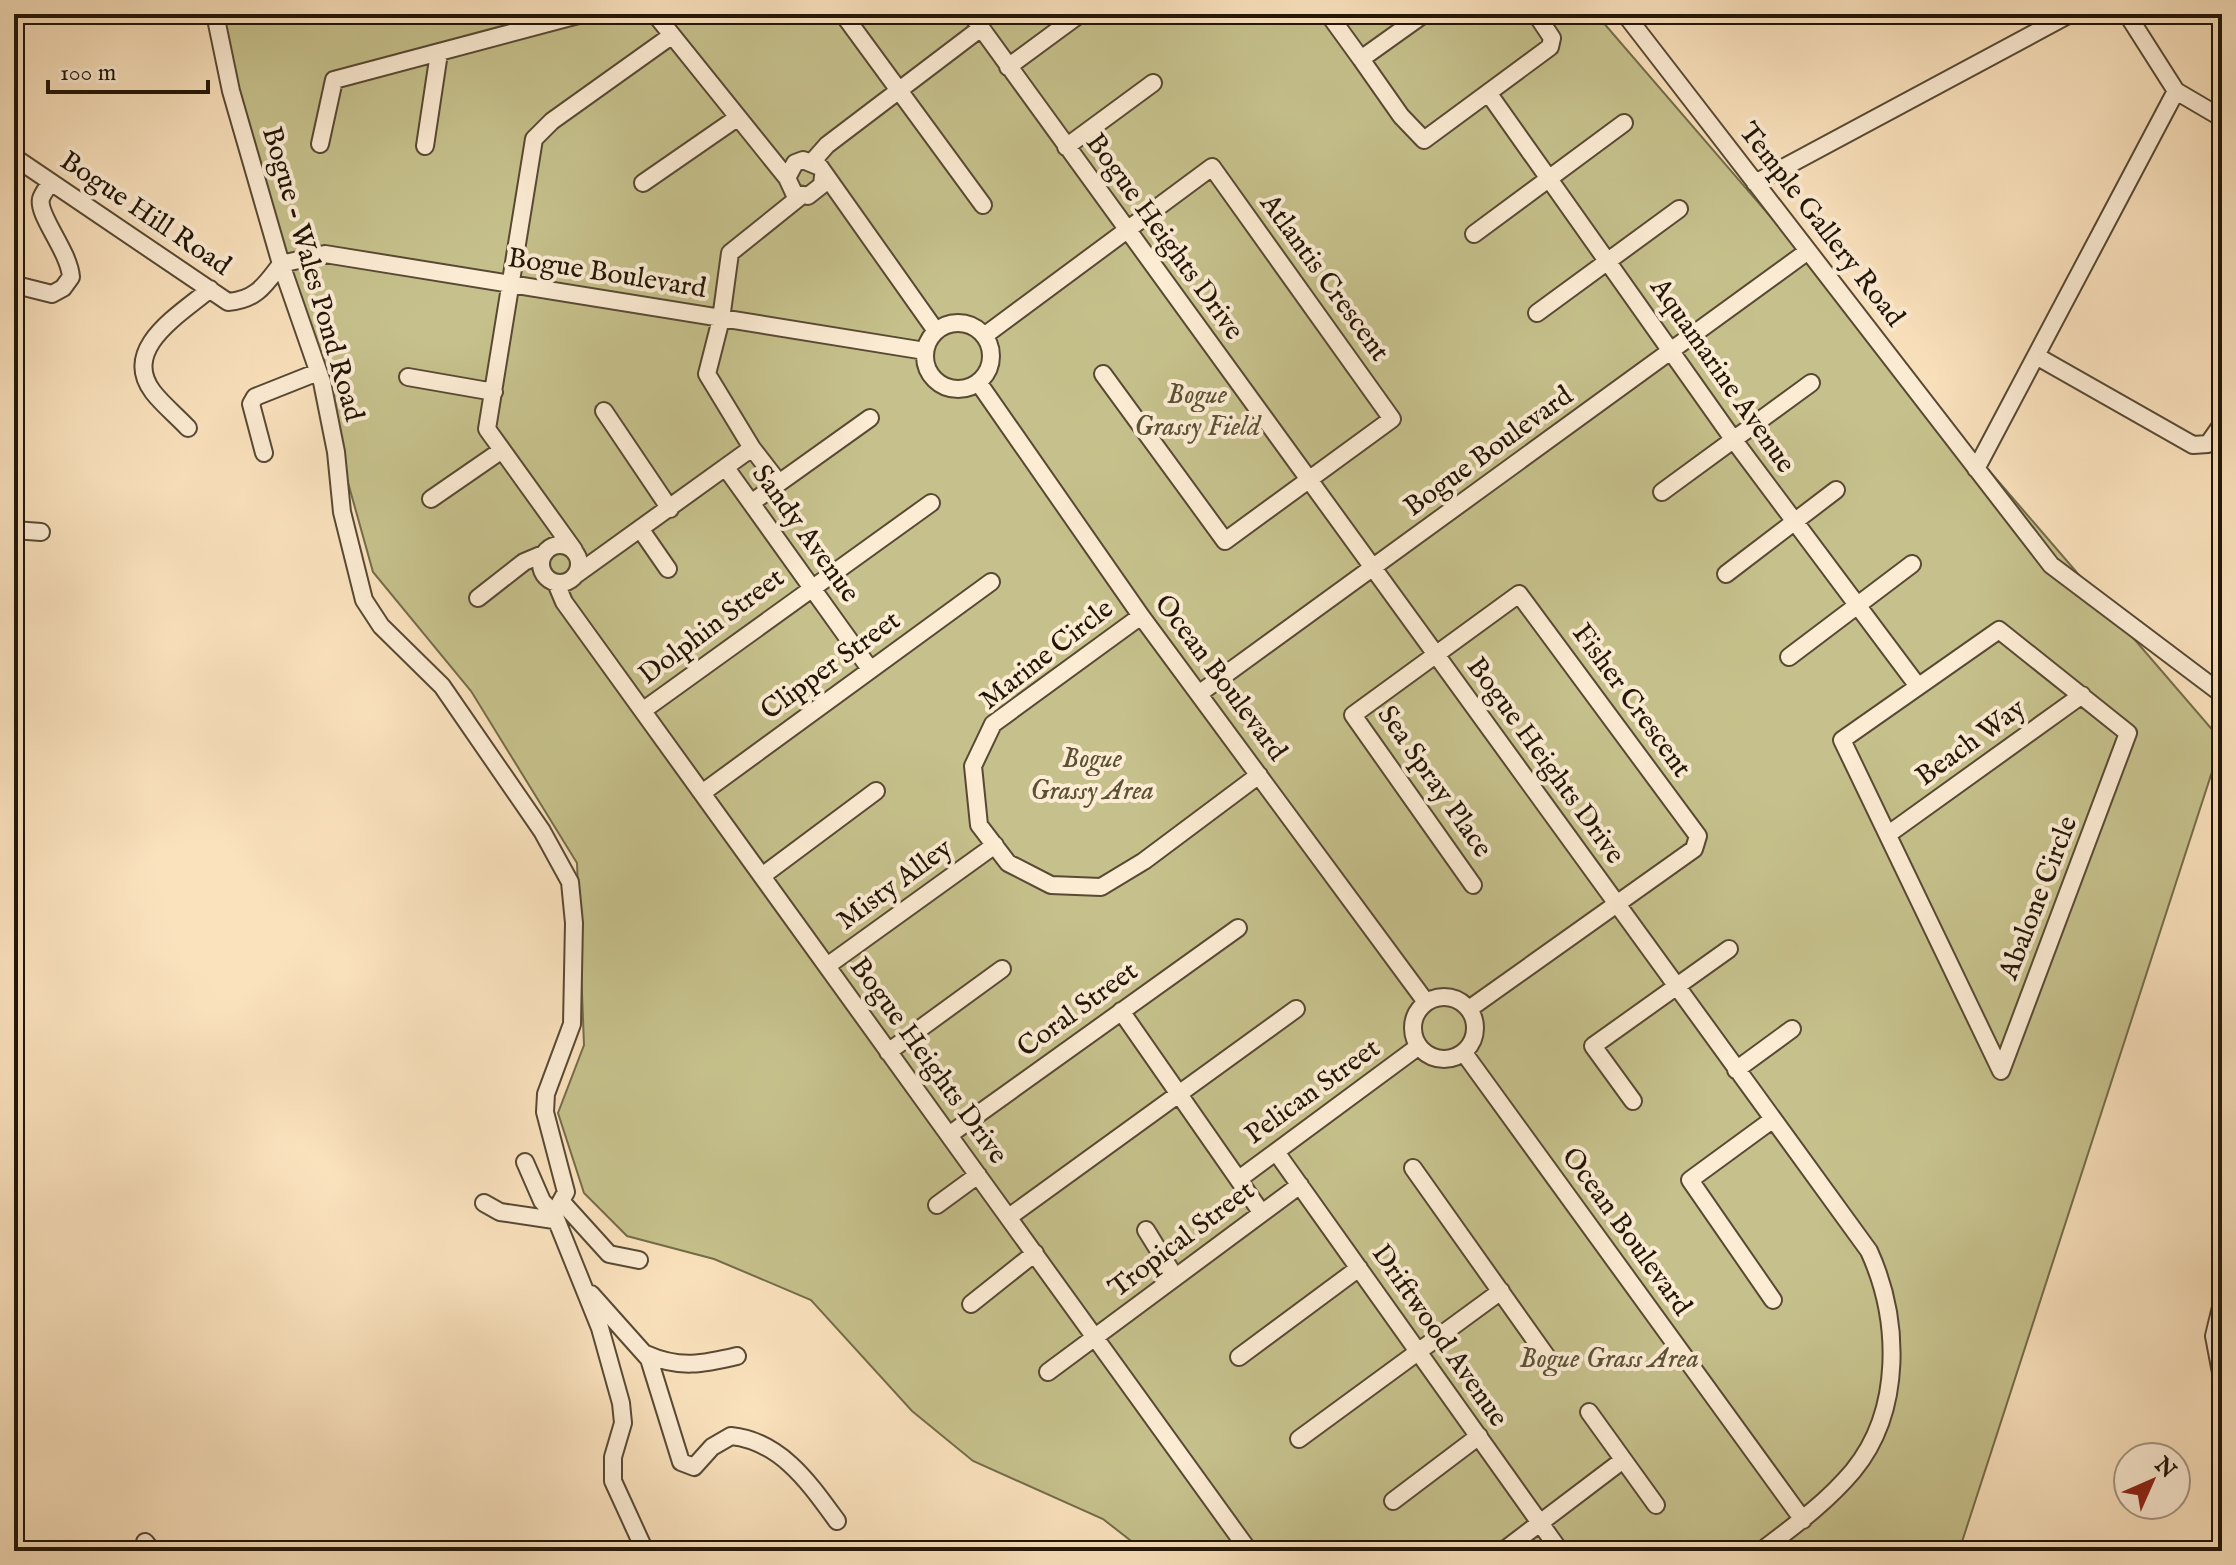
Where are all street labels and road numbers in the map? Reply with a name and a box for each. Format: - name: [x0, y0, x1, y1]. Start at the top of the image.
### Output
- street label: Temple Gallery Road: [1730, 116, 1912, 334]
- street label: Bogue - Wales Pond Road: [253, 123, 371, 425]
- street label: Bogue Heights Drive: [1077, 127, 1251, 347]
- street label: Bogue Hill Road: [53, 144, 237, 284]
- street label: Atlantis Crescent: [1251, 187, 1397, 369]
- street label: Bogue Boulevard: [505, 241, 709, 307]
- street label: Aquamarine Avenue: [1641, 271, 1802, 480]
- street label: Bogue Boulevard: [1398, 379, 1580, 525]
- street label: Sandy Avenue: [743, 458, 867, 610]
- street label: Dolphin Street: [632, 561, 792, 693]
- street label: Ocean Boulevard: [1146, 588, 1294, 768]
- street label: Marine Circle: [973, 592, 1121, 718]
- street label: Clipper Street: [754, 603, 908, 728]
- street label: Fisher Crescent: [1564, 617, 1699, 785]
- street label: Bogue Heights Drive: [1458, 651, 1632, 871]
- street label: Beach Way: [1909, 691, 2033, 795]
- street label: Sea Spray Place: [1369, 699, 1499, 865]
- street label: Abalone Circle: [1991, 811, 2086, 986]
- street label: Misty Alley: [831, 831, 960, 939]
- street label: Bogue Heights Drive: [841, 951, 1015, 1171]
- street label: Coral Street: [1011, 954, 1146, 1066]
- street label: Pelican Street: [1239, 1031, 1388, 1153]
- street label: Ocean Boulevard: [1553, 1141, 1699, 1323]
- street label: Tropical Street: [1102, 1174, 1262, 1306]
- street label: Driftwood Avenue: [1363, 1238, 1515, 1434]

